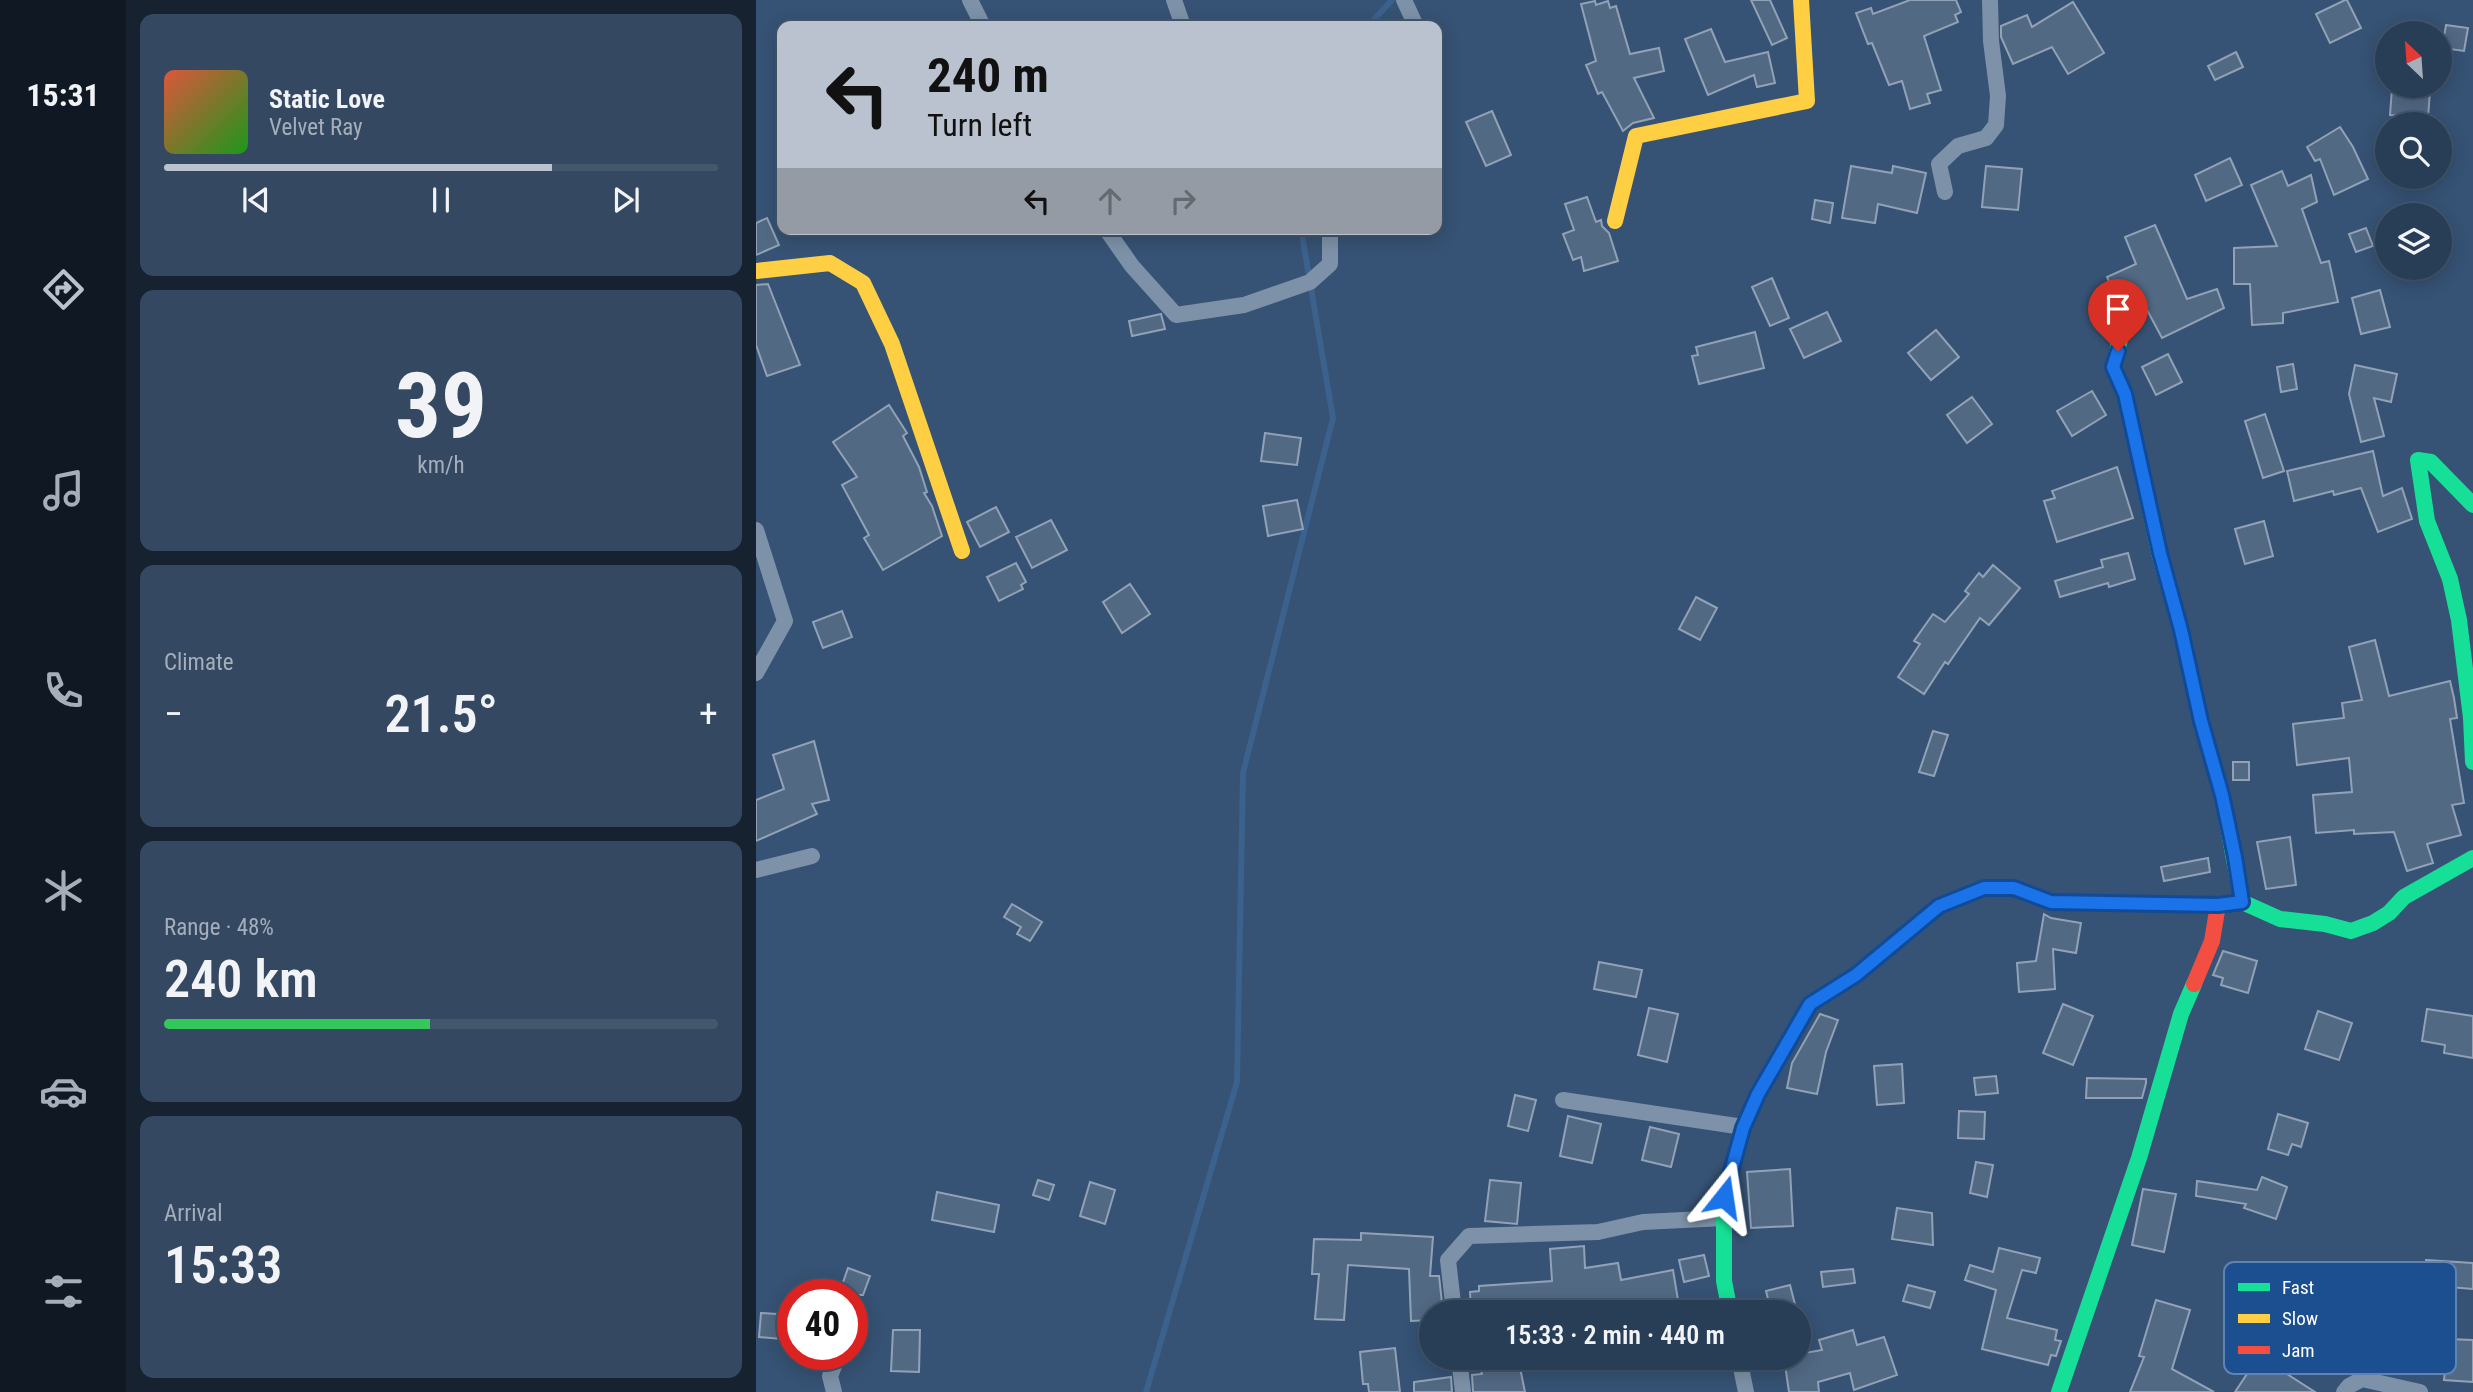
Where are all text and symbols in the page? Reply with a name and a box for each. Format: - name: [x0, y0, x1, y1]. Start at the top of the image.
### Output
- north arrow: [2375, 21, 2452, 98]
- map controls: [2375, 21, 2452, 280]
- text: 240 m: [927, 47, 1049, 104]
- icon: left: [812, 49, 903, 140]
- text: 15:31: [26, 76, 100, 114]
- text: Static Love: [269, 84, 385, 114]
- text: Turn left: [927, 106, 1032, 144]
- button: search: [2375, 112, 2452, 189]
- text: Velvet Ray: [269, 114, 363, 141]
- icon: previous: [237, 181, 275, 219]
- icon: pause: [422, 181, 460, 219]
- icon: next: [607, 181, 645, 219]
- icon: left: [1018, 182, 1056, 220]
- icon: ahead: [1091, 182, 1129, 220]
- icon: right: [1164, 182, 1202, 220]
- button: layers: [2375, 203, 2452, 280]
- icon: directions: [39, 265, 88, 314]
- pin: [2088, 279, 2148, 351]
- icon: arrive: [2099, 290, 2137, 328]
- text: 39: [395, 353, 487, 459]
- text: km/h: [417, 452, 465, 479]
- icon: music: [39, 466, 88, 515]
- text: Climate: [164, 649, 234, 676]
- icon: phone: [39, 666, 88, 715]
- text: 21.5°: [384, 684, 498, 745]
- text: −: [164, 692, 183, 736]
- text: +: [699, 692, 718, 736]
- icon: climate: [39, 866, 88, 915]
- text: Range · 48%: [164, 914, 274, 941]
- text: 240 km: [164, 949, 318, 1010]
- icon: car: [39, 1067, 88, 1116]
- position arrow: [1687, 1160, 1761, 1234]
- text: Arrival: [164, 1200, 223, 1227]
- text: 15:33: [164, 1235, 282, 1296]
- legend: [2224, 1262, 2456, 1374]
- icon: filters: [39, 1267, 88, 1316]
- text: Fast: [2282, 1276, 2314, 1299]
- speed limit sign: 40: [777, 1279, 868, 1370]
- text: Slow: [2282, 1307, 2318, 1330]
- text: 15:33 · 2 min · 440 m: [1505, 1320, 1725, 1350]
- text: Jam: [2282, 1339, 2315, 1362]

